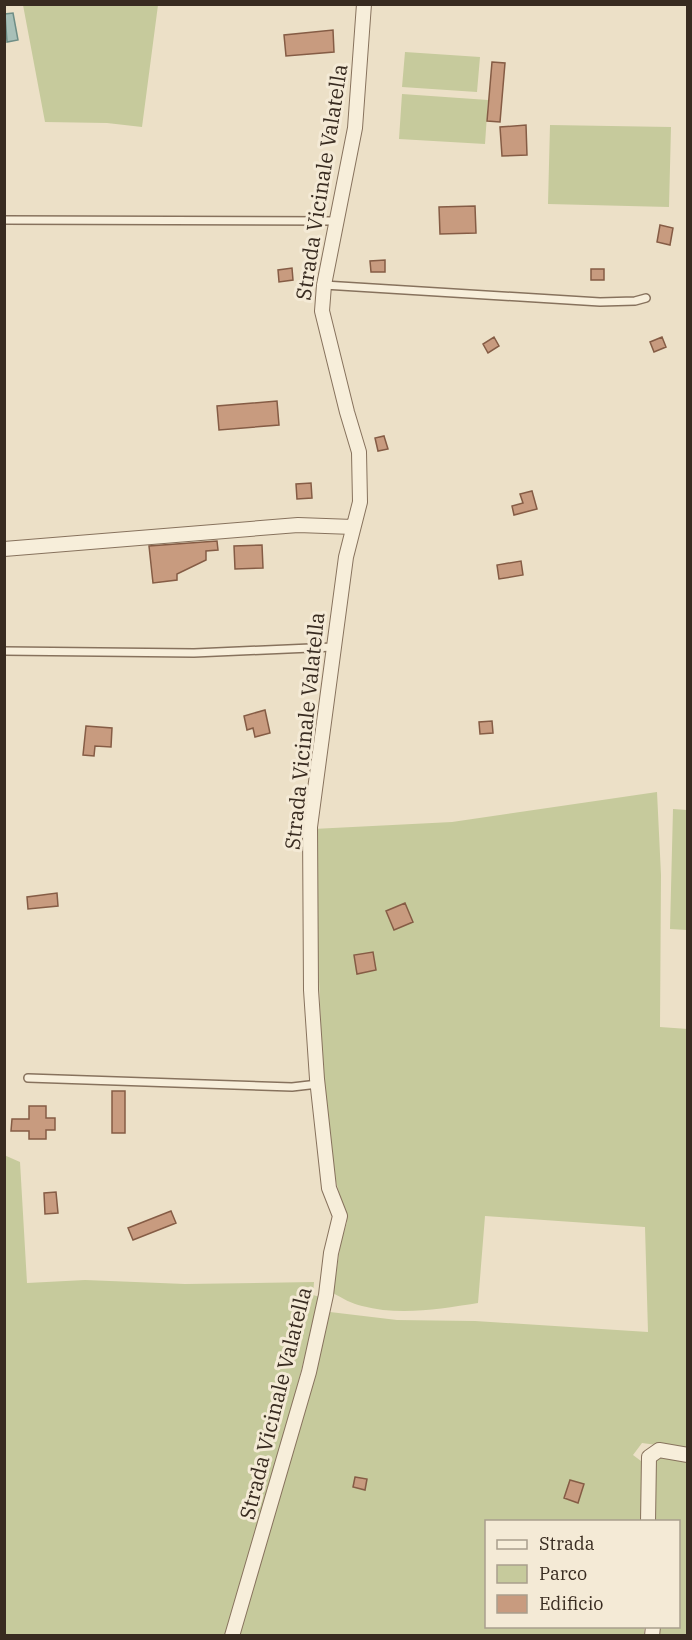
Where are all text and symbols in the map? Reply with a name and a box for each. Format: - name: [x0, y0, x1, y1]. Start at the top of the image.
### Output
- street label: Strada Vicinale Valatella: [288, 62, 354, 302]
- street label: Strada Vicinale Valatella: [278, 611, 330, 851]
- street label: Strada Vicinale Valatella: [233, 1284, 317, 1522]
- legend: [485, 1520, 680, 1628]
- text: Strada: [539, 1532, 595, 1555]
- text: Parco: [539, 1562, 587, 1585]
- text: Edificio: [539, 1592, 603, 1615]

